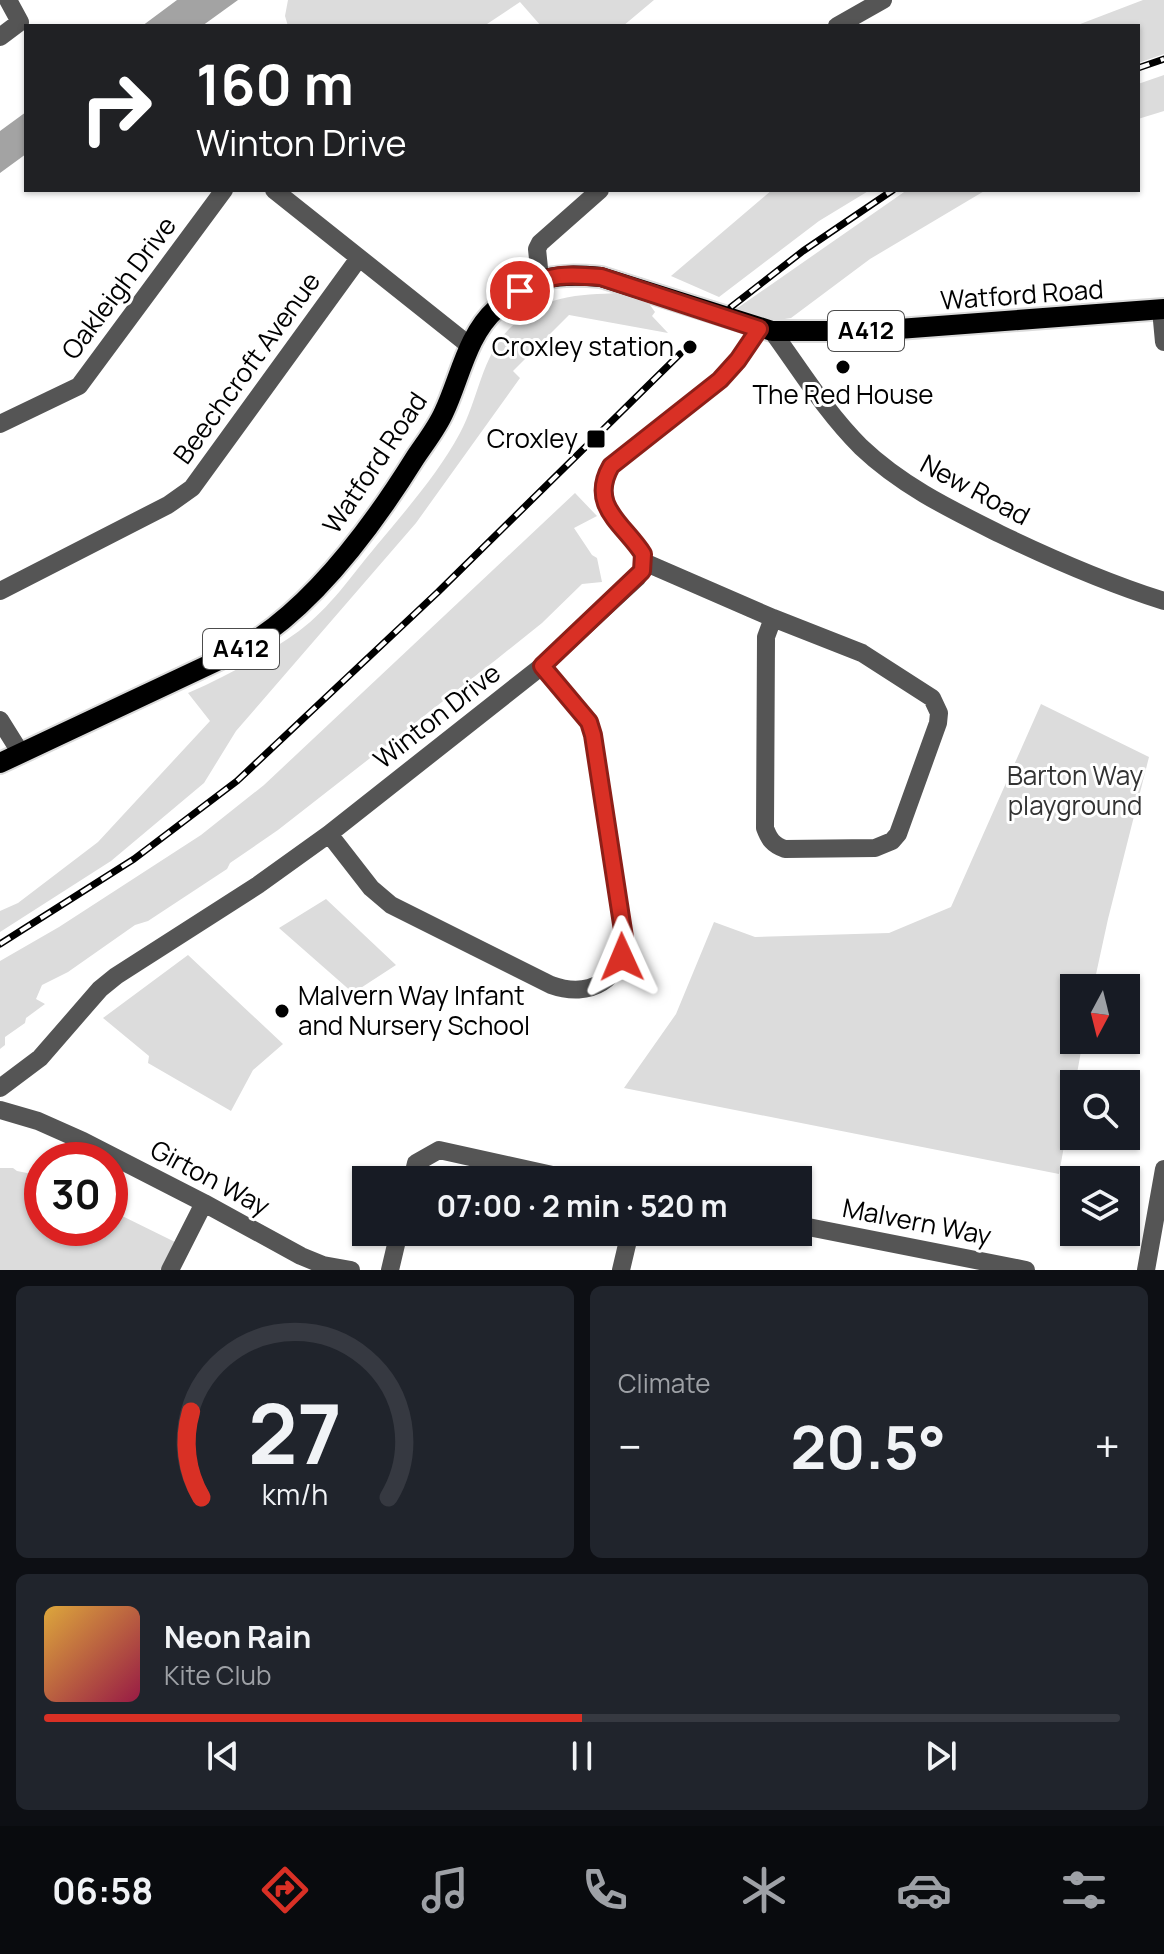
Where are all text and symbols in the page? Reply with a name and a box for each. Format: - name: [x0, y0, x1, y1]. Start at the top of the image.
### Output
- text: 160 m: [196, 45, 354, 122]
- icon: right: [64, 56, 168, 160]
- text: Winton Drive: [196, 118, 407, 167]
- street label: Oakleigh Drive: [53, 209, 184, 366]
- pin: [486, 257, 554, 325]
- street label: Beechcroft Avenue: [164, 264, 328, 471]
- icon: arrive: [498, 269, 542, 313]
- street label: Watford Road: [939, 270, 1105, 318]
- road number: A412: [828, 311, 904, 351]
- place label: Croxley station: [492, 328, 674, 364]
- marker: Croxley station: [681, 338, 699, 356]
- marker: The Red House: [834, 358, 852, 376]
- place label: The Red House: [752, 376, 934, 412]
- street label: Watford Road: [314, 385, 435, 540]
- place label: Croxley: [487, 420, 578, 456]
- marker: Croxley: [585, 428, 607, 450]
- street label: New Road: [914, 445, 1037, 533]
- road number: A412: [203, 629, 279, 669]
- street label: Winton Drive: [365, 654, 507, 776]
- park label: Barton Way playground: [1007, 757, 1143, 823]
- position arrow: [580, 915, 664, 999]
- north arrow: [1060, 974, 1140, 1054]
- map controls: [1060, 974, 1140, 1246]
- place label: Malvern Way Infant and Nursery School: [298, 977, 530, 1043]
- marker: Malvern Way Infant and Nursery School: [273, 1002, 291, 1020]
- button: search: [1060, 1070, 1140, 1150]
- street label: Girton Way: [145, 1131, 277, 1224]
- speed limit sign: 30: [24, 1142, 128, 1246]
- button: layers: [1060, 1166, 1140, 1246]
- text: 07:00 · 2 min · 520 m: [437, 1185, 727, 1226]
- street label: Malvern Way: [840, 1189, 995, 1253]
- text: Climate: [618, 1365, 710, 1401]
- text: 27: [248, 1375, 342, 1489]
- text: 20.5°: [790, 1405, 946, 1487]
- text: −: [618, 1416, 642, 1476]
- text: +: [1095, 1416, 1120, 1476]
- text: km/h: [262, 1475, 328, 1514]
- text: Neon Rain: [164, 1616, 311, 1657]
- text: Kite Club: [164, 1657, 271, 1693]
- icon: previous: [201, 1734, 245, 1778]
- icon: pause: [560, 1734, 604, 1778]
- icon: next: [919, 1734, 963, 1778]
- icon: directions: [257, 1862, 313, 1918]
- icon: music: [417, 1862, 473, 1918]
- icon: phone: [577, 1862, 633, 1918]
- icon: climate: [736, 1862, 792, 1918]
- icon: car: [896, 1862, 952, 1918]
- icon: filters: [1056, 1862, 1112, 1918]
- text: 06:58: [52, 1866, 153, 1915]

